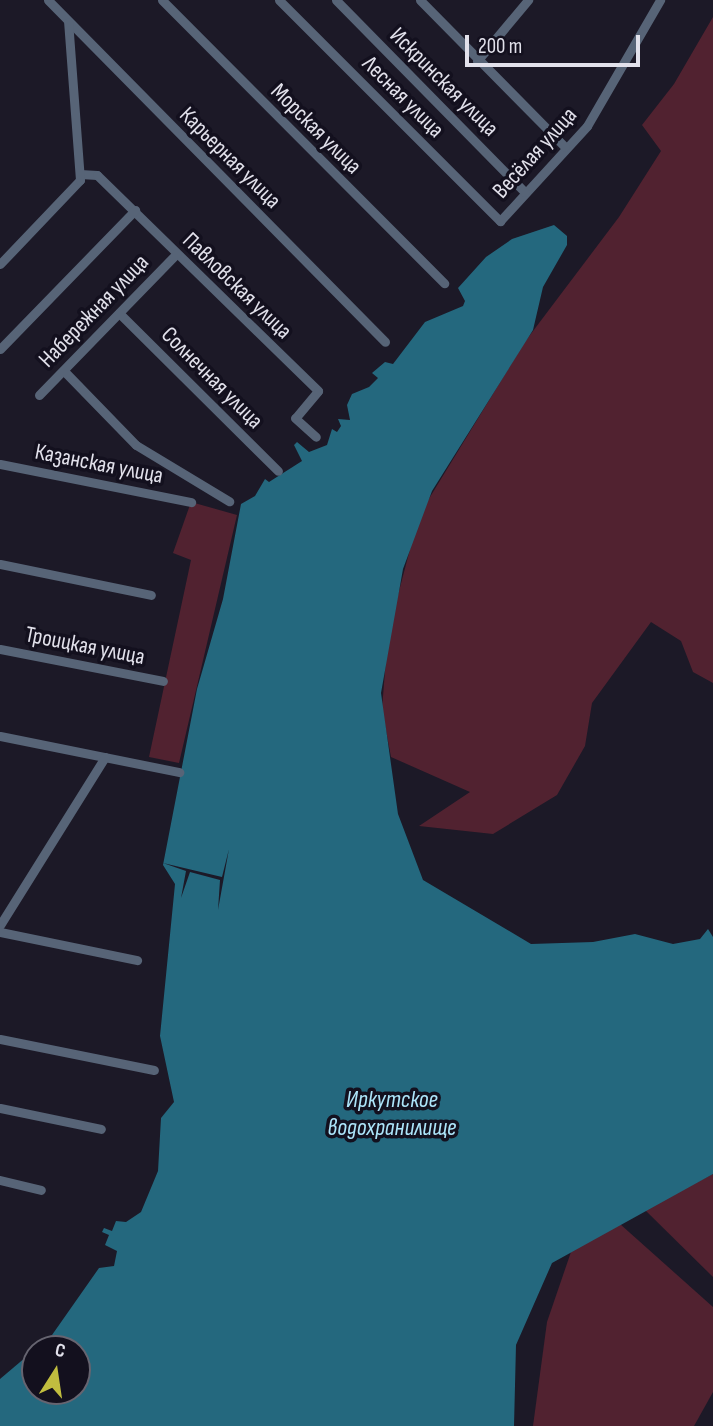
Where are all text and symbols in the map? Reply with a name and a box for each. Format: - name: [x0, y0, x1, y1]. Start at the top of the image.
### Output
- scale bar: [468, 21, 643, 65]
- street label: Искринская улица: [384, 22, 504, 142]
- text: 200 m: [478, 34, 522, 59]
- street label: Лесная улица: [356, 50, 450, 144]
- street label: Морская улица: [265, 78, 367, 180]
- street label: Карьерная улица: [173, 101, 287, 215]
- street label: Весёлая улица: [487, 102, 583, 204]
- street label: Павловская улица: [177, 227, 297, 345]
- street label: Набережная улица: [33, 249, 155, 373]
- street label: Солнечная улица: [155, 321, 269, 435]
- street label: Казанская улица: [33, 438, 165, 490]
- street label: Троицкая улица: [23, 621, 147, 671]
- water label: Иркутское водохранилище: [328, 1086, 456, 1142]
- north arrow: [21, 1335, 91, 1405]
- text: С: [53, 1339, 67, 1363]

